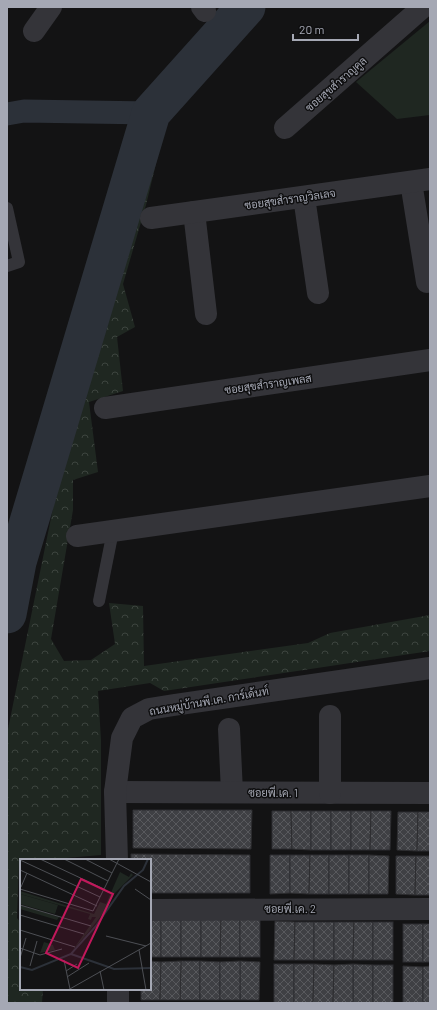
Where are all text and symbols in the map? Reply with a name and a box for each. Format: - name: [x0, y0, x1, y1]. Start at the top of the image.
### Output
- scale bar: [293, 16, 358, 42]
- text: 20 m: [299, 22, 325, 36]
- street label: ซอยสุขสำราญคูล: [302, 53, 371, 116]
- street label: ซอยสุขสำราญวิลเลจ: [244, 186, 337, 214]
- street label: ซอยสุขสำราญเพลส: [223, 371, 313, 399]
- street label: ถนนหมู่บ้านพี.เค. การ์เด้นท์: [148, 683, 270, 719]
- street label: ซอยพี.เค. 1: [248, 785, 298, 799]
- inset map: [20, 859, 151, 990]
- street label: ซอยพี.เค. 2: [264, 901, 316, 915]

